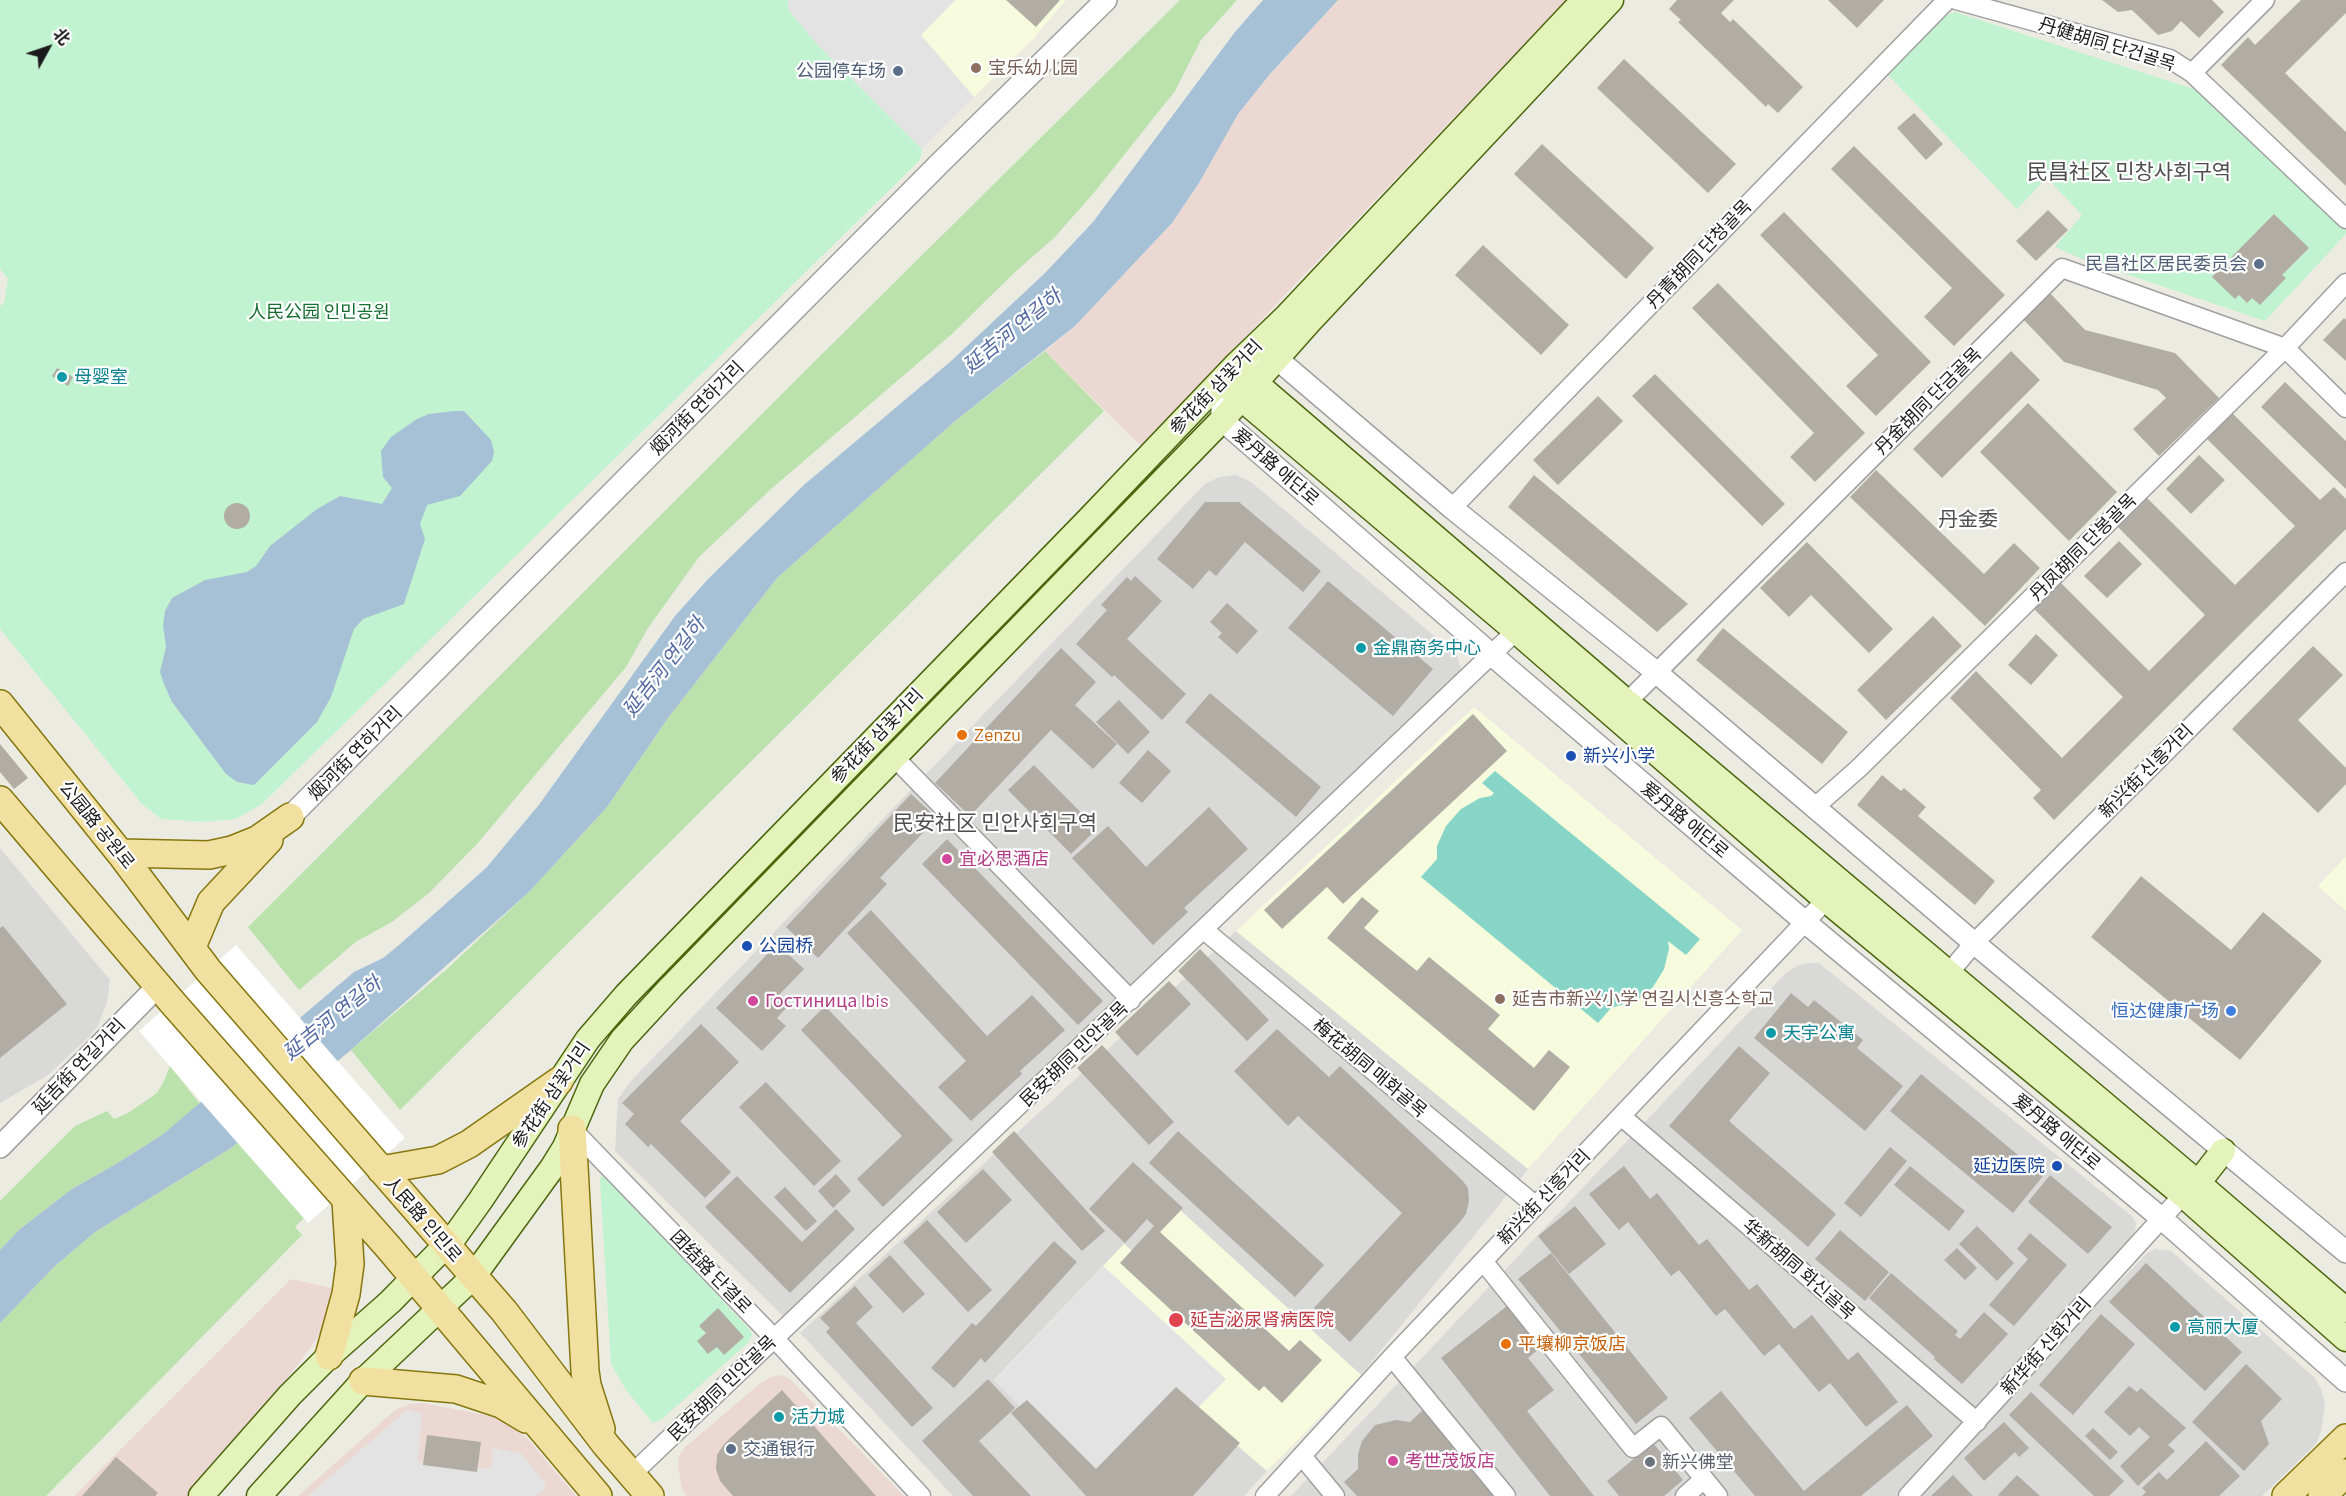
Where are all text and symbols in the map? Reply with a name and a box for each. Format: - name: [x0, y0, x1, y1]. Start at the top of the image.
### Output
- street label: 丹健胡同 단건골목: [2036, 13, 2178, 75]
- north arrow: [18, 18, 78, 78]
- text: 北: [50, 24, 75, 48]
- place label: 宝乐幼儿园: [988, 57, 1078, 79]
- place label: 公园停车场: [796, 60, 886, 82]
- marker: 宝乐幼儿园: [969, 61, 983, 75]
- marker: 公园停车场: [891, 64, 905, 78]
- district label: 民昌社区 민창사회구역: [2027, 159, 2231, 185]
- street label: 丹青胡同 단청골목: [1642, 195, 1756, 313]
- place label: 民昌社区居民委员会: [2085, 253, 2247, 275]
- marker: 民昌社区居民委员会: [2252, 257, 2266, 271]
- water label: 延吉河 연길하: [958, 284, 1066, 378]
- park label: 人民公园 인민공원: [248, 301, 390, 323]
- street label: 参花街 삼꽃거리: [1165, 335, 1267, 439]
- street label: 丹金胡同 단금골목: [1870, 343, 1986, 459]
- street label: 烟河街 연하거리: [646, 357, 748, 459]
- place label: 母婴室: [74, 366, 128, 388]
- marker: 母婴室: [55, 370, 69, 384]
- street label: 爱丹路 애단로: [1228, 424, 1324, 510]
- street label: 丹凤胡同 단봉골목: [2025, 489, 2141, 605]
- district label: 丹金委: [1938, 507, 1998, 531]
- water label: 延吉河 연길하: [618, 613, 710, 721]
- place label: 金鼎商务中心: [1373, 637, 1481, 659]
- marker: 金鼎商务中心: [1354, 641, 1368, 655]
- street label: 参花街 삼꽃거리: [826, 684, 928, 788]
- street label: 烟河街 연하거리: [304, 702, 406, 804]
- street label: 新兴街 신흥거리: [2095, 720, 2197, 822]
- place label: Zenzu: [974, 724, 1021, 746]
- marker: Zenzu: [955, 728, 969, 742]
- place label: 新兴小学: [1583, 745, 1655, 767]
- marker: 新兴小学: [1564, 749, 1578, 763]
- street label: 公园路 공원로: [55, 777, 139, 873]
- street label: 爱丹路 애단로: [1637, 777, 1733, 863]
- district label: 民安社区 민안사회구역: [893, 810, 1097, 836]
- place label: 宜必思酒店: [959, 848, 1049, 870]
- marker: 宜必思酒店: [940, 852, 954, 866]
- place label: 公园桥: [759, 935, 813, 957]
- marker: 公园桥: [740, 939, 754, 953]
- water label: 延吉河 연길하: [278, 971, 386, 1065]
- place label: 延吉市新兴小学 연길시신흥소학교: [1512, 988, 1774, 1010]
- place label: Гостиница Ibis: [765, 990, 889, 1012]
- marker: 延吉市新兴小学 연길시신흥소학교: [1493, 992, 1507, 1006]
- marker: Гостиница Ibis: [746, 994, 760, 1008]
- street label: 民安胡同 민안골목: [1015, 997, 1133, 1111]
- place label: 恒达健康广场: [2111, 1000, 2219, 1022]
- marker: 恒达健康广场: [2224, 1004, 2238, 1018]
- street label: 延吉街 연길거리: [28, 1014, 130, 1118]
- street label: 梅花胡同 매화골목: [1309, 1014, 1431, 1122]
- place label: 天宇公寓: [1783, 1022, 1855, 1044]
- marker: 天宇公寓: [1764, 1026, 1778, 1040]
- street label: 参花街 삼꽃거리: [507, 1038, 595, 1152]
- street label: 爱丹路 애단로: [2009, 1089, 2105, 1175]
- street label: 新兴街 신흥거리: [1493, 1145, 1595, 1249]
- place label: 延边医院: [1973, 1155, 2045, 1177]
- marker: 延边医院: [2050, 1159, 2064, 1173]
- street label: 人民路 인민로: [380, 1171, 466, 1267]
- street label: 华新胡同 화신골목: [1738, 1214, 1860, 1324]
- street label: 团结路 단결로: [666, 1226, 756, 1318]
- street label: 新华街 신화거리: [1997, 1293, 2095, 1399]
- place label: 延吉泌尿肾病医院: [1190, 1309, 1334, 1331]
- marker: 延吉泌尿肾病医院: [1167, 1311, 1185, 1329]
- place label: 高丽大厦: [2187, 1316, 2259, 1338]
- marker: 高丽大厦: [2168, 1320, 2182, 1334]
- street label: 民安胡同 민안골목: [663, 1331, 781, 1445]
- place label: 平壤柳京饭店: [1518, 1333, 1626, 1355]
- marker: 平壤柳京饭店: [1499, 1337, 1513, 1351]
- place label: 活力城: [791, 1406, 845, 1428]
- marker: 活力城: [772, 1410, 786, 1424]
- place label: 交通银行: [743, 1438, 815, 1460]
- marker: 交通银行: [724, 1442, 738, 1456]
- place label: 考世茂饭店: [1405, 1450, 1495, 1472]
- place label: 新兴佛堂: [1662, 1451, 1734, 1473]
- marker: 考世茂饭店: [1386, 1454, 1400, 1468]
- marker: 新兴佛堂: [1643, 1455, 1657, 1469]

